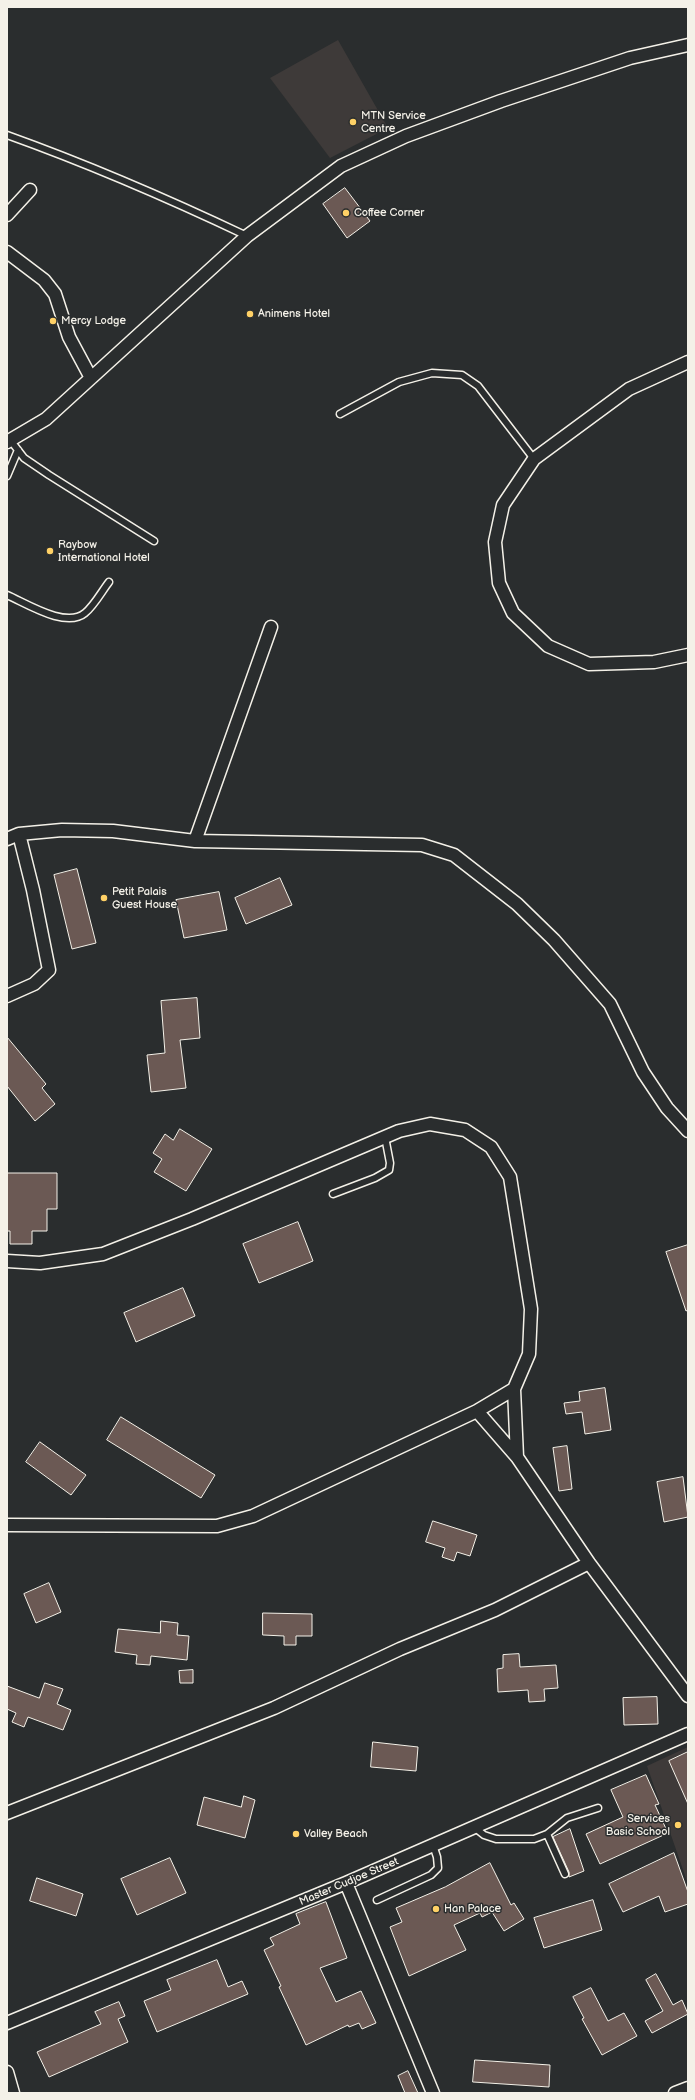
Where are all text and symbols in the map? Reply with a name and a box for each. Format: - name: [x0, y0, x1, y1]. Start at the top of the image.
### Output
- place label: MTN Service Centre: [361, 109, 426, 135]
- marker: MTN Service Centre: [348, 117, 358, 127]
- place label: Coffee Corner: [354, 206, 424, 220]
- marker: Coffee Corner: [341, 208, 351, 218]
- place label: Animens Hotel: [258, 307, 330, 321]
- marker: Animens Hotel: [245, 309, 255, 319]
- place label: Mercy Lodge: [61, 314, 126, 328]
- marker: Mercy Lodge: [48, 316, 58, 326]
- place label: Raybow International Hotel: [58, 538, 150, 564]
- marker: Raybow International Hotel: [45, 546, 55, 556]
- place label: Petit Palais Guest House: [112, 885, 177, 911]
- marker: Petit Palais Guest House: [99, 893, 109, 903]
- place label: Services Basic School: [606, 1812, 670, 1838]
- marker: Services Basic School: [673, 1820, 683, 1830]
- place label: Valley Beach: [304, 1827, 368, 1841]
- marker: Valley Beach: [291, 1829, 301, 1839]
- street label: Master Cudjoe Street: [297, 1855, 401, 1909]
- place label: Han Palace: [444, 1902, 501, 1916]
- marker: Han Palace: [431, 1904, 441, 1914]

